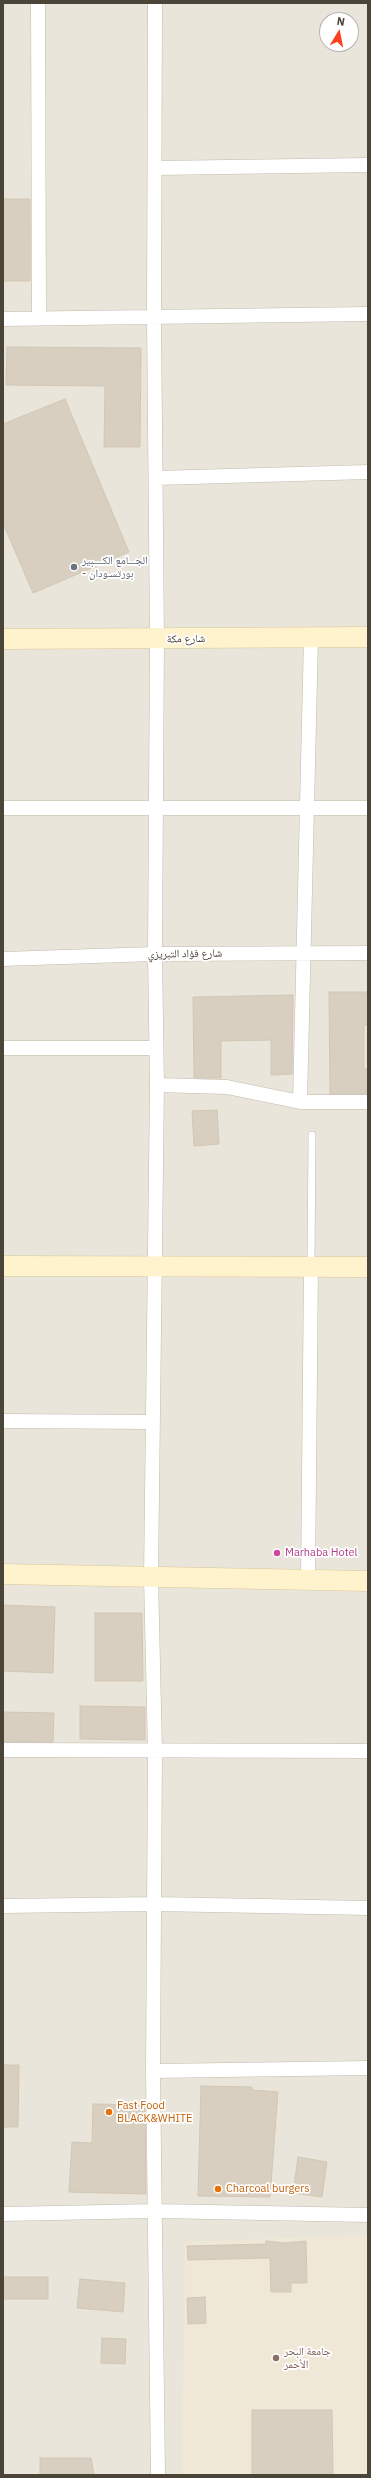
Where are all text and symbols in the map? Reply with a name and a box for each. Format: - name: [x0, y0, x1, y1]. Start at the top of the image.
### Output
- north arrow: [319, 12, 359, 52]
- text: N: [336, 14, 346, 29]
- place label: الجـــامع الكــــبير - بورتسـودان: [82, 554, 148, 580]
- marker: الجـــامع الكــــبير - بورتسـودان: [69, 562, 79, 572]
- street label: شارع مكة: [167, 632, 205, 646]
- street label: شارع فؤاد التبريزي: [148, 947, 222, 961]
- place label: Marhaba Hotel: [285, 1546, 358, 1560]
- marker: Marhaba Hotel: [272, 1548, 282, 1558]
- place label: Fast Food BLACK&WHITE: [117, 2099, 192, 2125]
- marker: Fast Food BLACK&WHITE: [104, 2107, 114, 2117]
- place label: Charcoal burgers: [226, 2182, 310, 2196]
- marker: Charcoal burgers: [213, 2184, 223, 2194]
- place label: جامعة البحر الأحمر: [284, 2345, 331, 2371]
- marker: جامعة البحر الأحمر: [271, 2353, 281, 2363]

